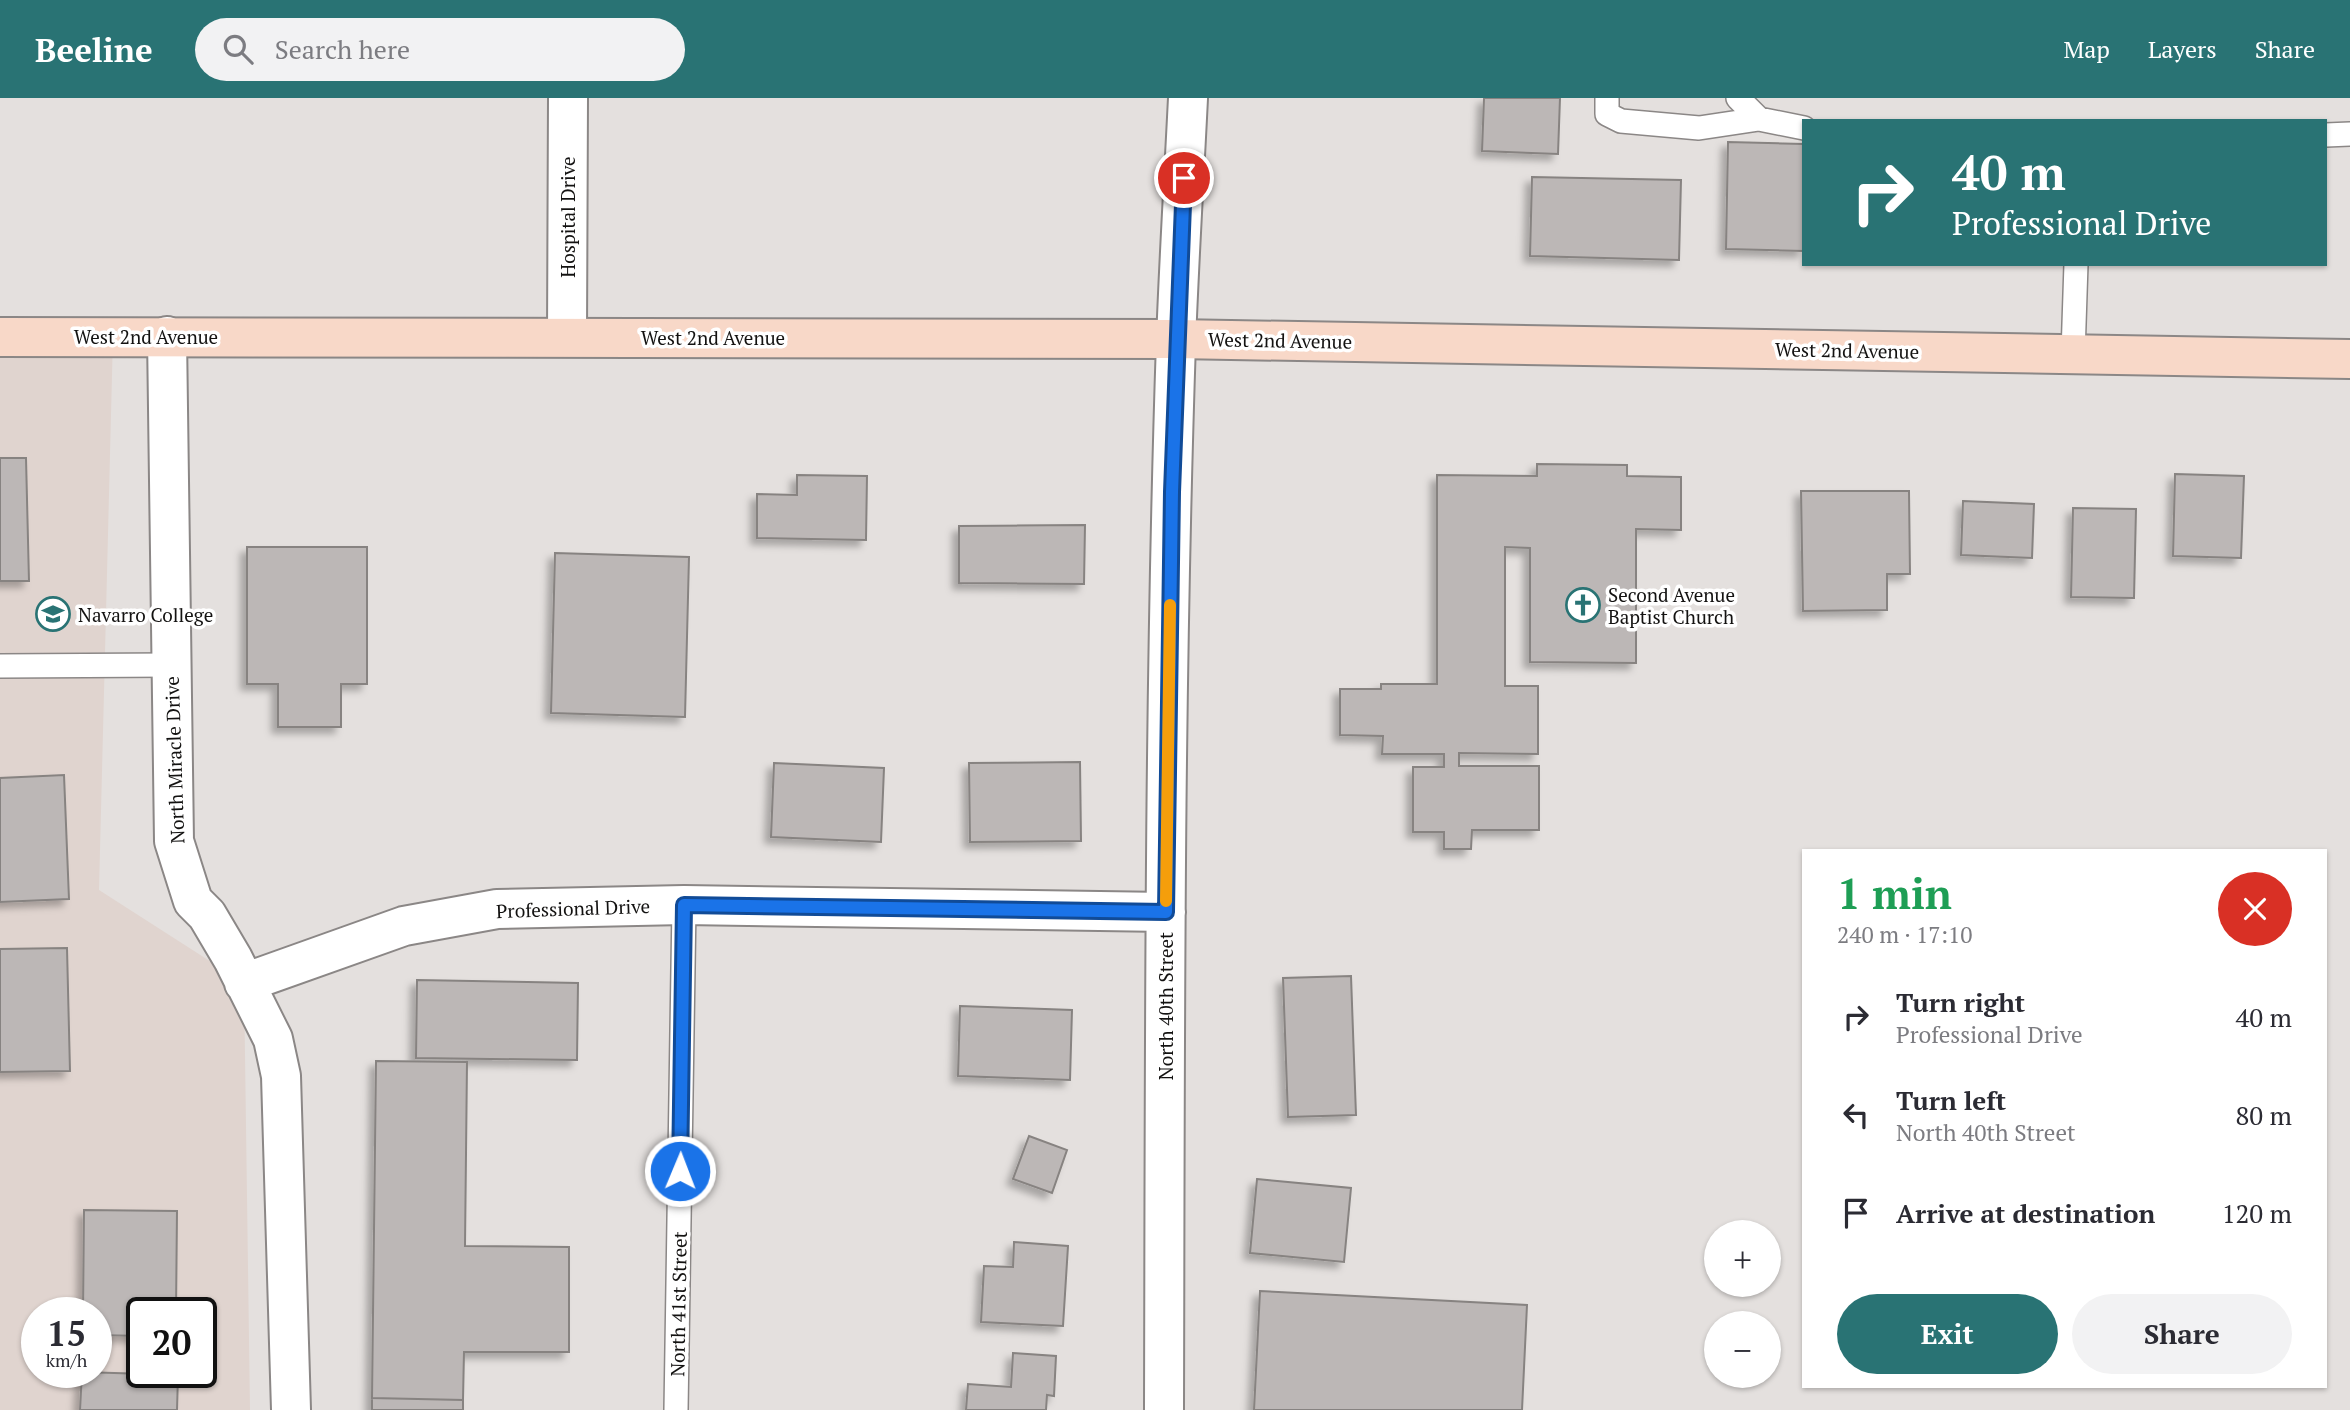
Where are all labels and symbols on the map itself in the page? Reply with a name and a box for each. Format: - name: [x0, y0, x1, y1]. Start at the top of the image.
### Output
- pin: [1154, 148, 1214, 208]
- street label: Hospital Drive: [555, 156, 580, 278]
- street label: West 2nd Avenue: [74, 324, 218, 349]
- street label: West 2nd Avenue: [641, 325, 785, 350]
- street label: West 2nd Avenue: [1208, 326, 1352, 354]
- street label: West 2nd Avenue: [1775, 336, 1919, 364]
- place label: Second Avenue Baptist Church: [1608, 582, 1735, 629]
- church icon: Second Avenue Baptist Church: [1564, 586, 1602, 624]
- school or university icon: Navarro College: [34, 595, 72, 633]
- place label: Navarro College: [78, 602, 213, 627]
- street label: North Miracle Drive: [159, 676, 189, 844]
- street label: Professional Drive: [496, 893, 650, 923]
- street label: North 40th Street: [1153, 932, 1178, 1080]
- position arrow: [643, 1134, 717, 1208]
- street label: North 41st Street: [664, 1231, 692, 1377]
- speed limit sign: 20: [126, 1297, 217, 1388]

